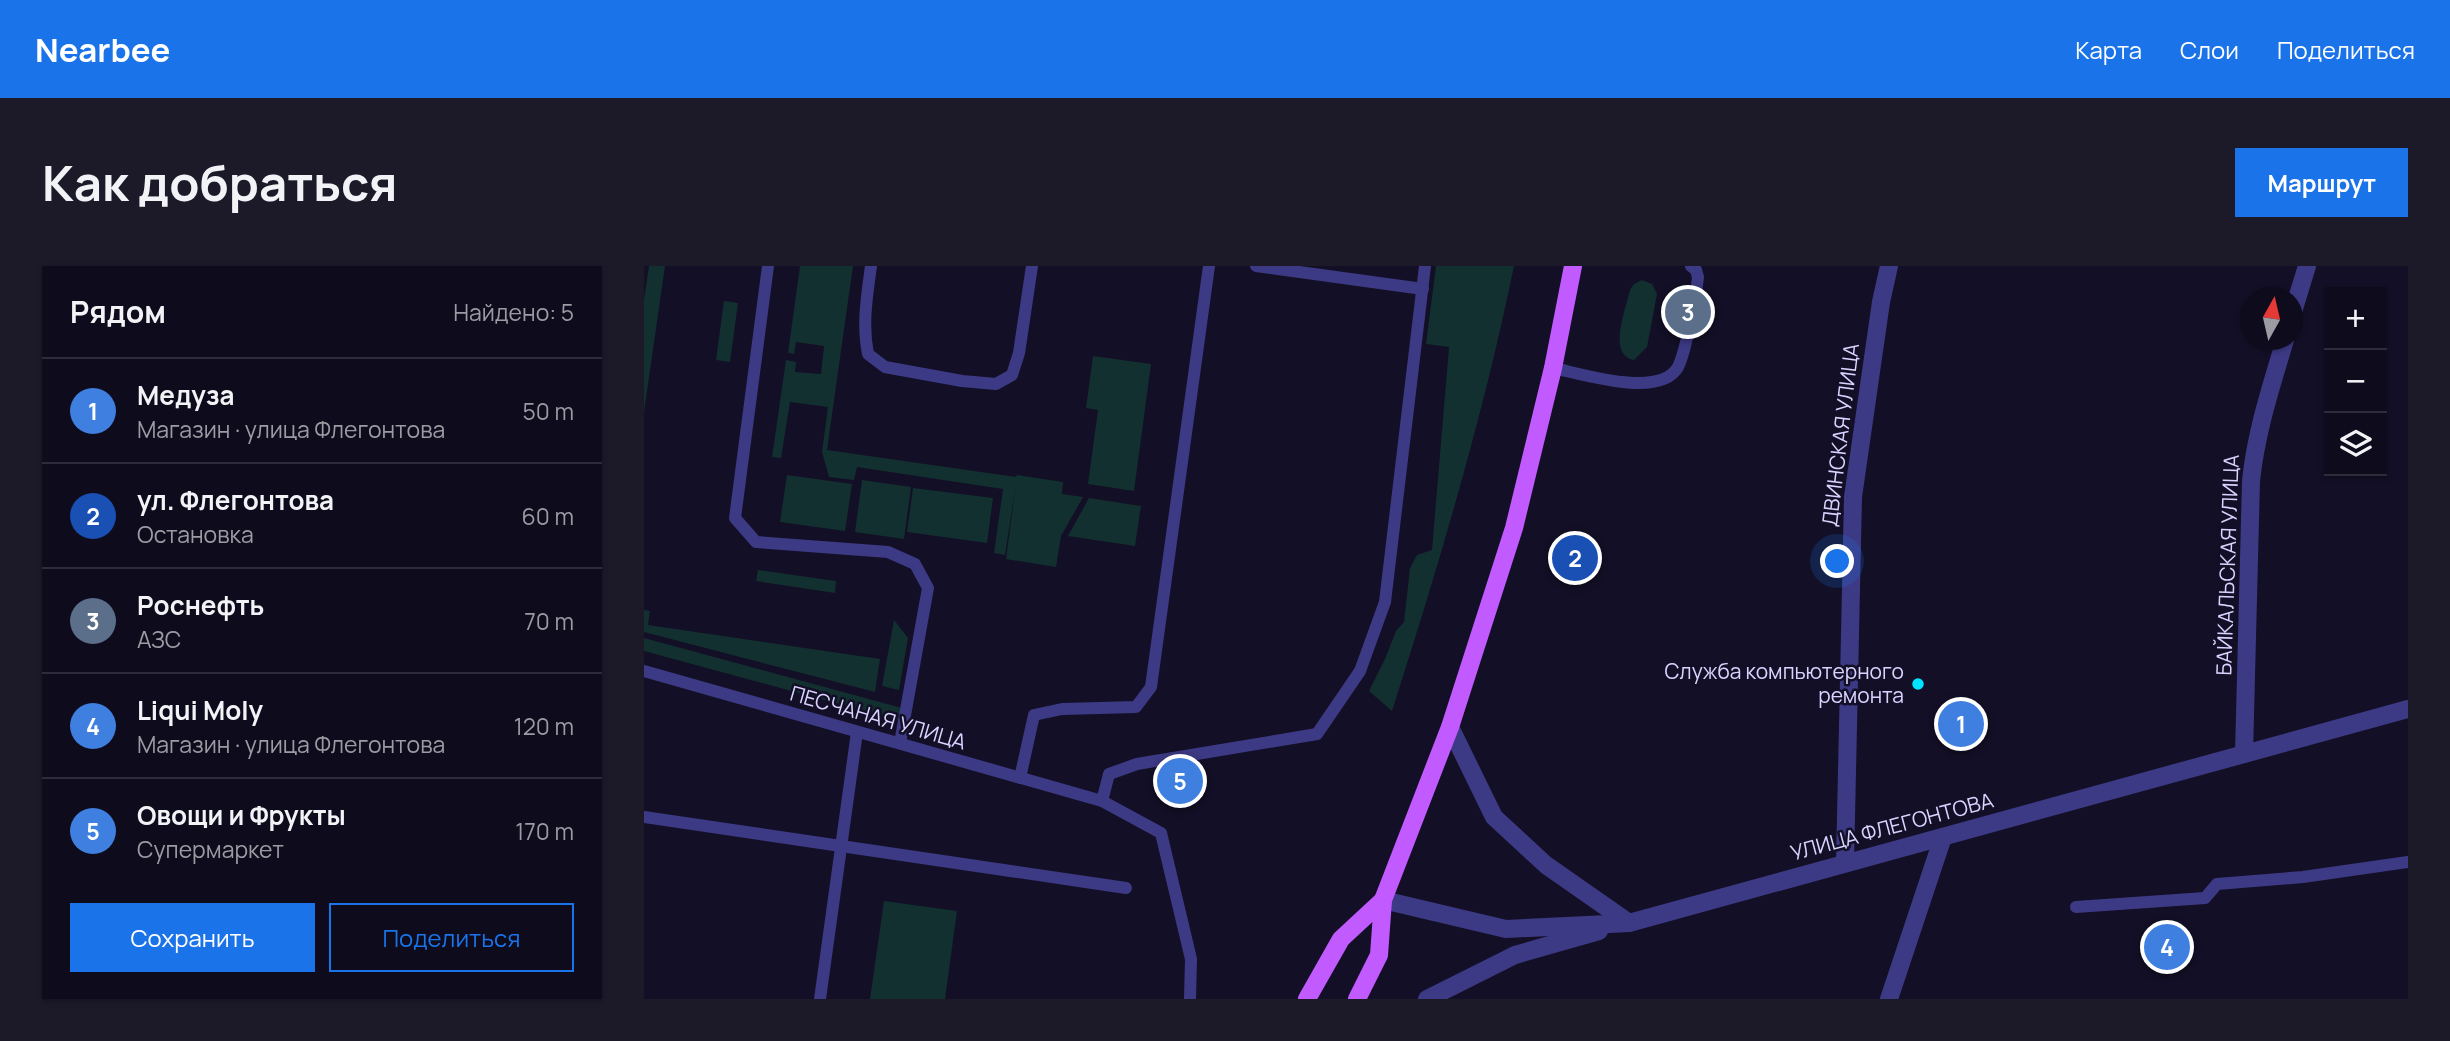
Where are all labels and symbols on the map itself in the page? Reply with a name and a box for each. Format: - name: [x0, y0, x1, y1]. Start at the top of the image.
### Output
- pin: 3: [1665, 286, 1711, 338]
- north arrow: [2240, 287, 2303, 350]
- street label: ДВИНСКАЯ УЛИЦА: [1815, 342, 1865, 528]
- street label: БАЙКАЛЬСКАЯ УЛИЦА: [2209, 454, 2245, 676]
- pin: 2: [1552, 532, 1598, 584]
- your location: [1820, 544, 1854, 578]
- place label: Служба компьютерного ремонта: [1665, 657, 1904, 709]
- marker: Служба компьютерного ремонта: [1910, 676, 1926, 692]
- street label: ПЕСЧАНАЯ УЛИЦА: [787, 679, 970, 756]
- pin: 1: [1938, 698, 1984, 750]
- pin: 5: [1157, 755, 1203, 807]
- street label: УЛИЦА ФЛЕГОНТОВА: [1787, 785, 1996, 867]
- pin: 4: [2144, 921, 2190, 973]

